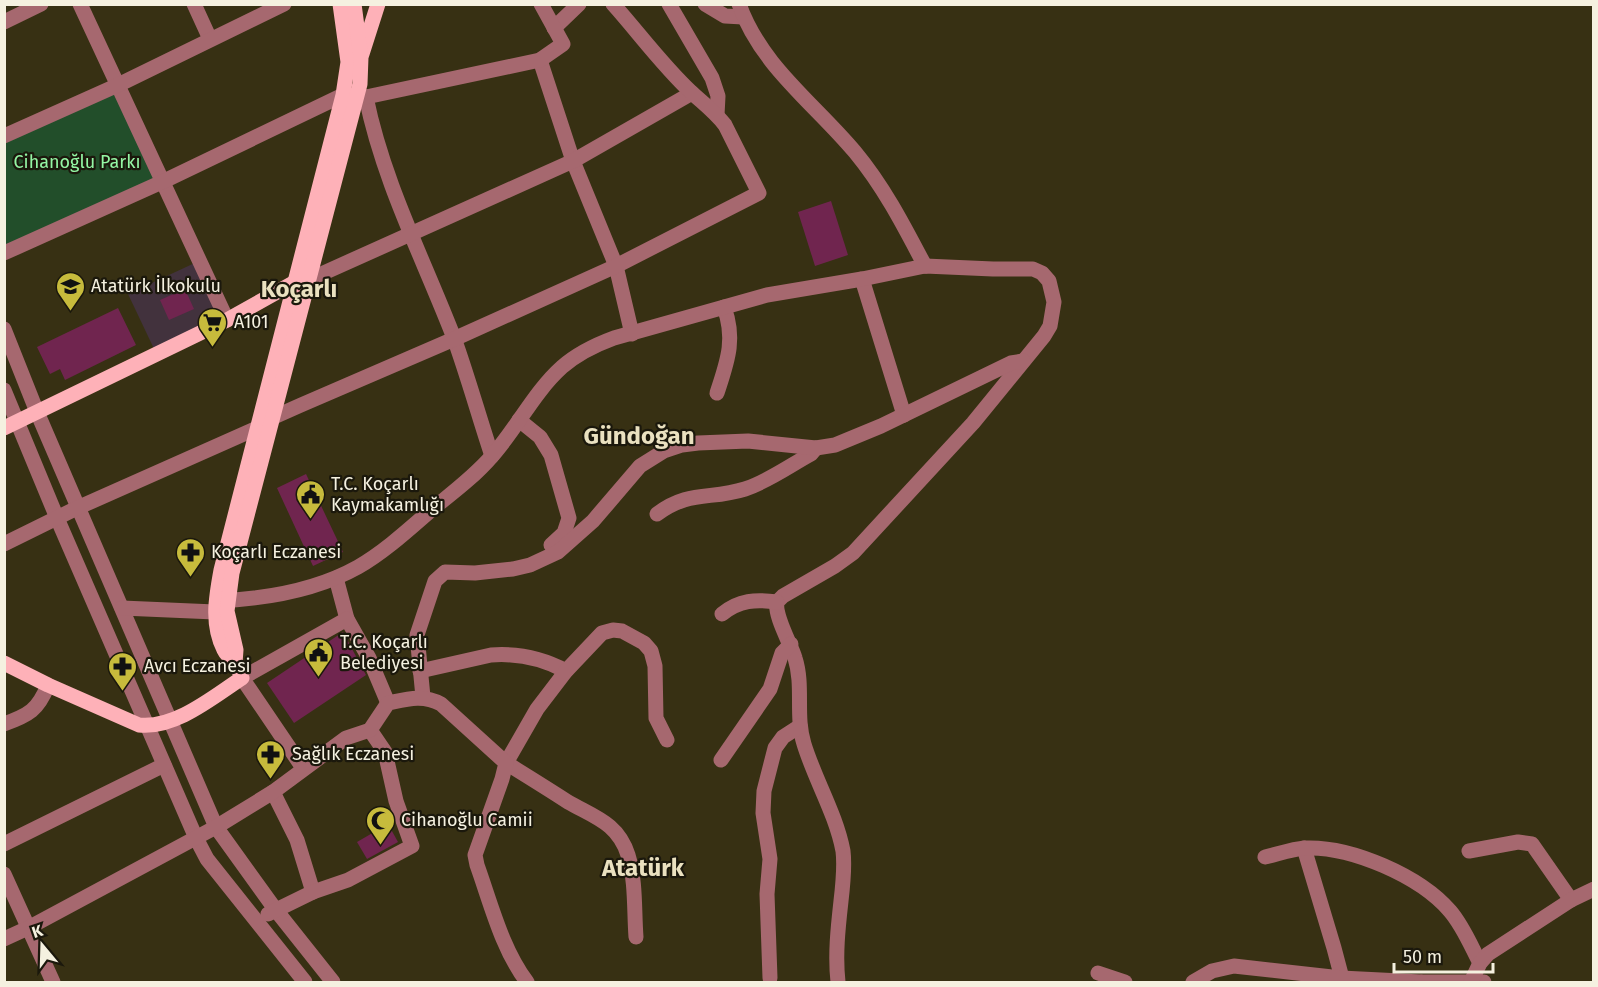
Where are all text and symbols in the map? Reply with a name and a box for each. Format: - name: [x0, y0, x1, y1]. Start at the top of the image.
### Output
- park label: Cihanoğlu Parkı: [14, 151, 140, 173]
- school or university icon: Atatürk İlkokulu: [54, 270, 86, 312]
- place label: Atatürk İlkokulu: [91, 275, 221, 297]
- district label: Koçarlı: [261, 275, 337, 304]
- supermarket icon: A101: [197, 306, 229, 348]
- place label: A101: [234, 311, 269, 333]
- district label: Gündoğan: [583, 422, 695, 450]
- place label: T.C. Koçarlı Kaymakamlığı: [331, 473, 444, 516]
- public building icon: T.C. Koçarlı Kaymakamlığı: [294, 478, 326, 520]
- pharmacy icon: Koçarlı Eczanesi: [174, 536, 206, 578]
- place label: Koçarlı Eczanesi: [211, 541, 341, 563]
- place label: T.C. Koçarlı Belediyesi: [340, 631, 428, 674]
- public building icon: T.C. Koçarlı Belediyesi: [303, 636, 335, 678]
- pharmacy icon: Avcı Eczanesi: [107, 650, 139, 692]
- place label: Avcı Eczanesi: [144, 655, 251, 677]
- pharmacy icon: Sağlık Eczanesi: [255, 738, 287, 780]
- place label: Sağlık Eczanesi: [292, 743, 414, 765]
- mosque icon: Cihanoğlu Camii: [364, 804, 396, 846]
- place label: Cihanoğlu Camii: [401, 809, 533, 831]
- district label: Atatürk: [601, 854, 685, 882]
- north arrow: [12, 915, 72, 975]
- text: K: [29, 920, 46, 942]
- scale bar: [1394, 936, 1493, 974]
- text: 50 m: [1403, 946, 1442, 968]

